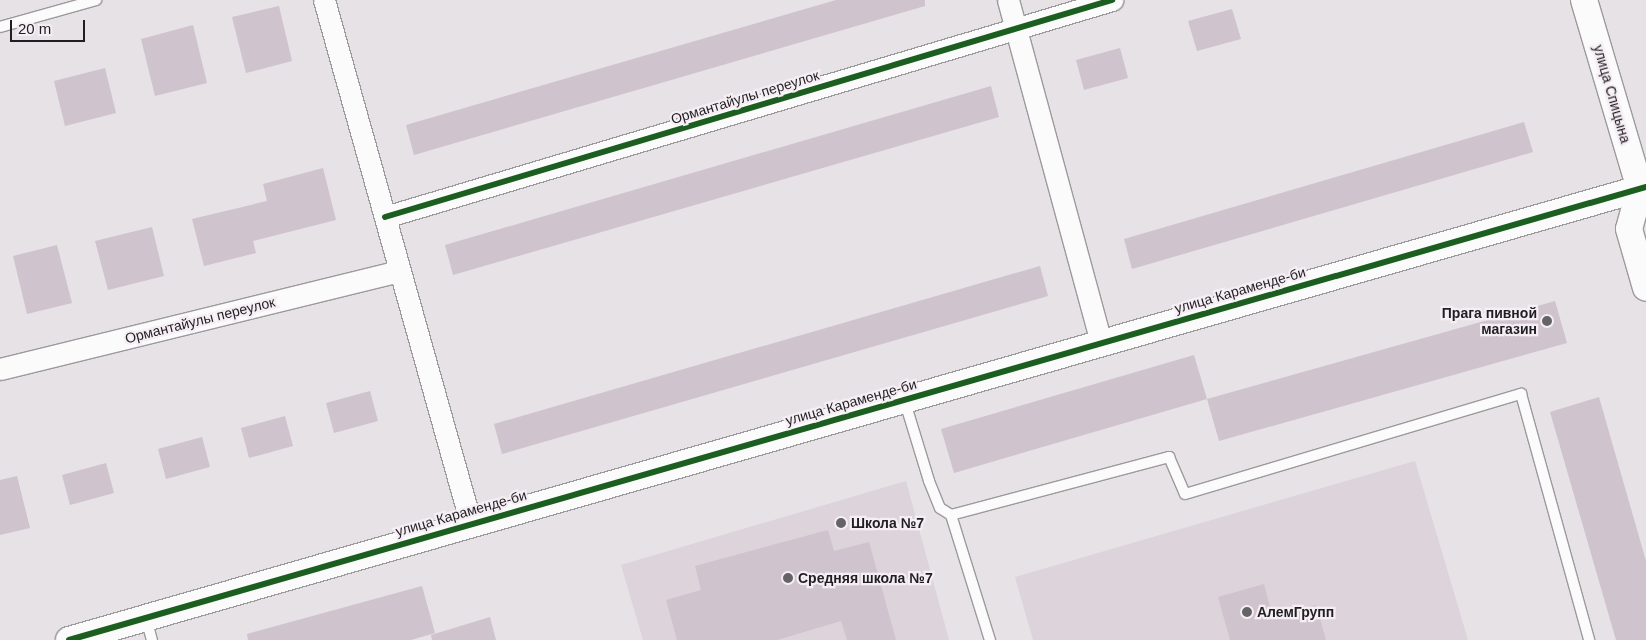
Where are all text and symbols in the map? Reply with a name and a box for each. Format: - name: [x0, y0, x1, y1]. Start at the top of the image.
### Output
- scale bar: [12, 10, 88, 42]
- text: 20 m: [18, 20, 51, 37]
- street label: улица Спицына: [1590, 43, 1634, 145]
- street label: Ормантайулы переулок: [669, 66, 821, 128]
- street label: улица Караменде-би: [1173, 263, 1307, 317]
- street label: Ормантайулы переулок: [123, 293, 277, 347]
- place label: Прага пивной магазин: [1442, 305, 1537, 338]
- marker: Прага пивной магазин: [1541, 315, 1553, 327]
- street label: улица Караменде-би: [784, 375, 918, 429]
- street label: улица Караменде-би: [394, 486, 528, 540]
- place label: Школа №7: [851, 515, 924, 531]
- marker: Школа №7: [835, 517, 847, 529]
- place label: Средняя школа №7: [798, 570, 933, 586]
- marker: Средняя школа №7: [782, 572, 794, 584]
- place label: АлемГрупп: [1257, 604, 1334, 620]
- marker: АлемГрупп: [1241, 606, 1253, 618]

